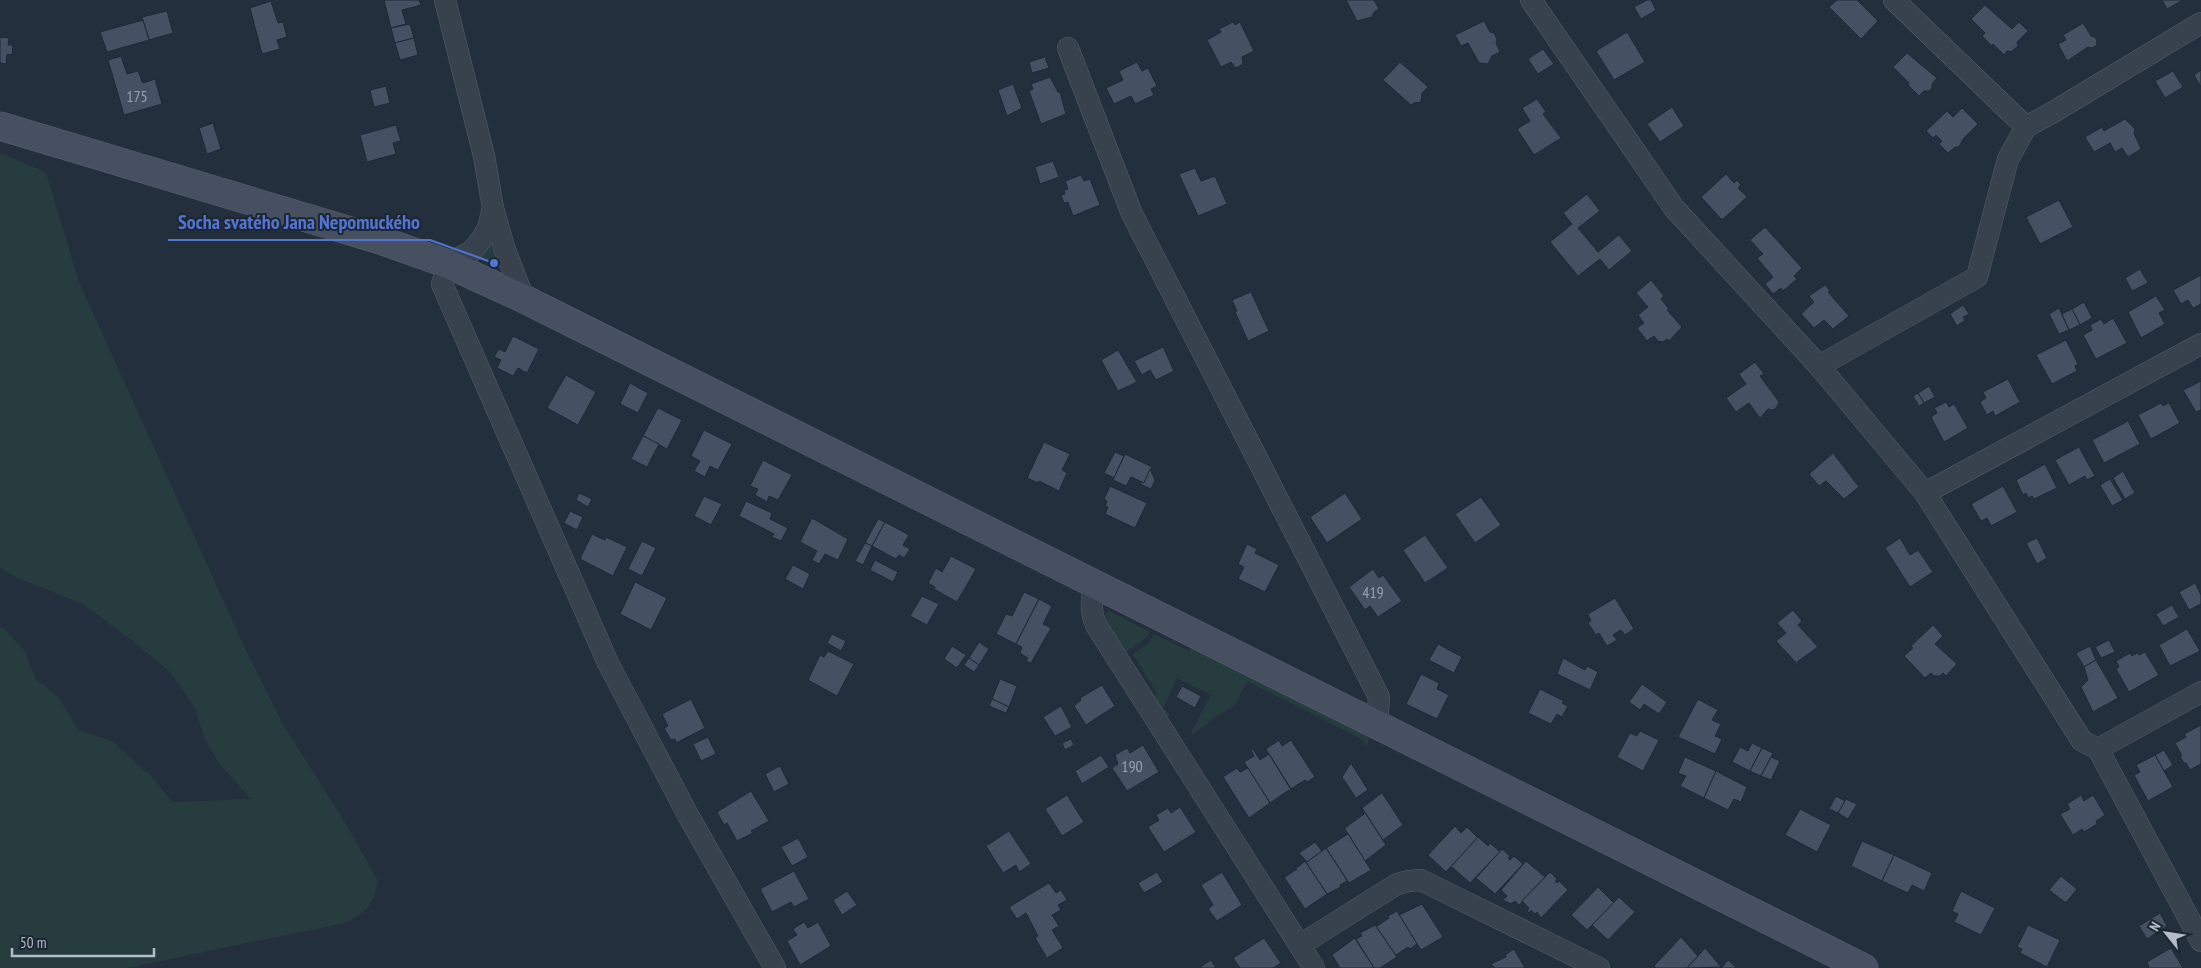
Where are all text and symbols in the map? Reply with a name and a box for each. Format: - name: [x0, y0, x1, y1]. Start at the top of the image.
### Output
- house number: 175: [126, 86, 148, 106]
- callout: Socha svatého Jana Nepomuckého: [168, 205, 430, 240]
- text: Socha svatého Jana Nepomuckého: [178, 209, 420, 235]
- house number: 419: [1362, 582, 1384, 602]
- house number: 190: [1121, 756, 1143, 776]
- north arrow: [2141, 908, 2191, 958]
- text: N: [2145, 919, 2164, 934]
- scale bar: [12, 926, 155, 958]
- text: 50 m: [20, 933, 46, 952]

